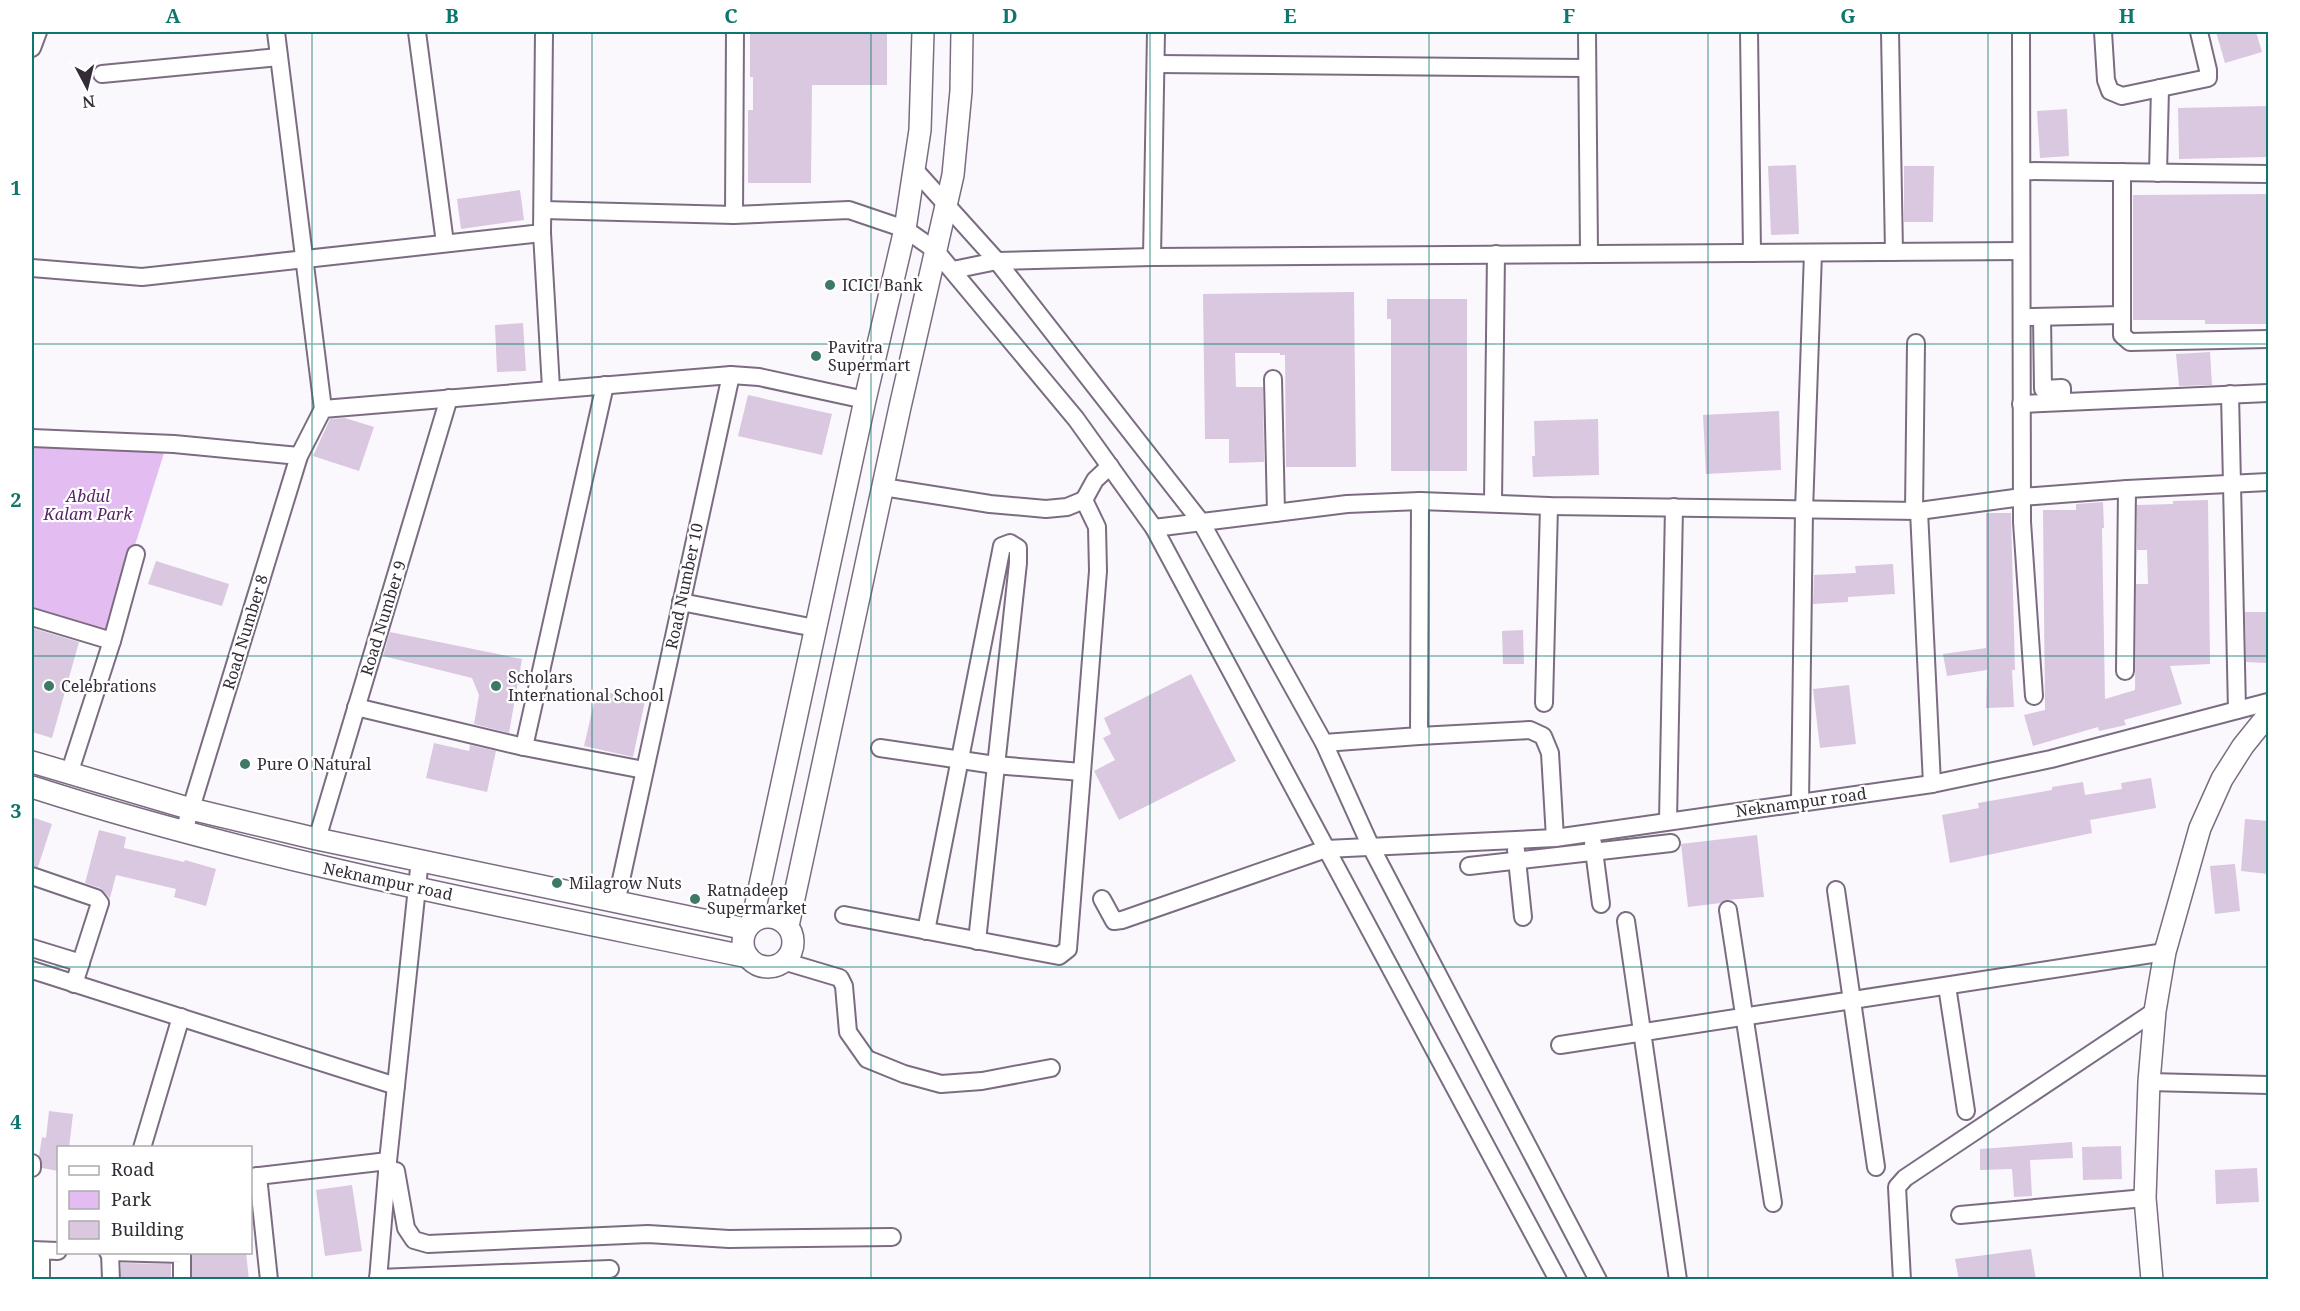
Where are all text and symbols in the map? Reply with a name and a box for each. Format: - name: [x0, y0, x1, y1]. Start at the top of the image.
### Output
- text: A: [165, 2, 181, 29]
- text: B: [445, 2, 459, 29]
- text: C: [724, 2, 738, 29]
- text: D: [1002, 2, 1018, 29]
- text: E: [1283, 2, 1297, 29]
- text: F: [1563, 2, 1575, 29]
- text: G: [1840, 2, 1856, 29]
- text: H: [2119, 2, 2135, 29]
- north arrow: [57, 57, 117, 117]
- text: N: [81, 90, 96, 114]
- text: 1: [10, 174, 22, 201]
- place label: ICICI Bank: [842, 274, 923, 296]
- marker: ICICI Bank: [823, 278, 837, 292]
- place label: Pavitra Supermart: [828, 336, 910, 376]
- marker: Pavitra Supermart: [809, 349, 823, 363]
- park label: Abdul Kalam Park: [43, 485, 133, 525]
- text: 2: [10, 486, 22, 513]
- street label: Road Number 10: [660, 521, 708, 651]
- street label: Road Number 9: [355, 558, 411, 678]
- street label: Road Number 8: [217, 572, 273, 692]
- place label: Scholars International School: [508, 666, 664, 706]
- place label: Celebrations: [61, 675, 156, 697]
- marker: Celebrations: [42, 679, 56, 693]
- marker: Scholars International School: [489, 679, 503, 693]
- place label: Pure O Natural: [257, 753, 371, 775]
- marker: Pure O Natural: [238, 757, 252, 771]
- street label: Neknampur road: [1734, 782, 1868, 822]
- text: 3: [10, 797, 22, 824]
- street label: Neknampur road: [321, 857, 455, 906]
- place label: Milagrow Nuts: [569, 872, 682, 894]
- marker: Milagrow Nuts: [550, 876, 564, 890]
- place label: Ratnadeep Supermarket: [707, 879, 807, 919]
- marker: Ratnadeep Supermarket: [688, 892, 702, 906]
- text: 4: [10, 1108, 22, 1135]
- legend: [57, 1146, 252, 1254]
- text: Road: [111, 1157, 154, 1181]
- text: Park: [111, 1187, 151, 1211]
- text: Building: [111, 1217, 184, 1241]

